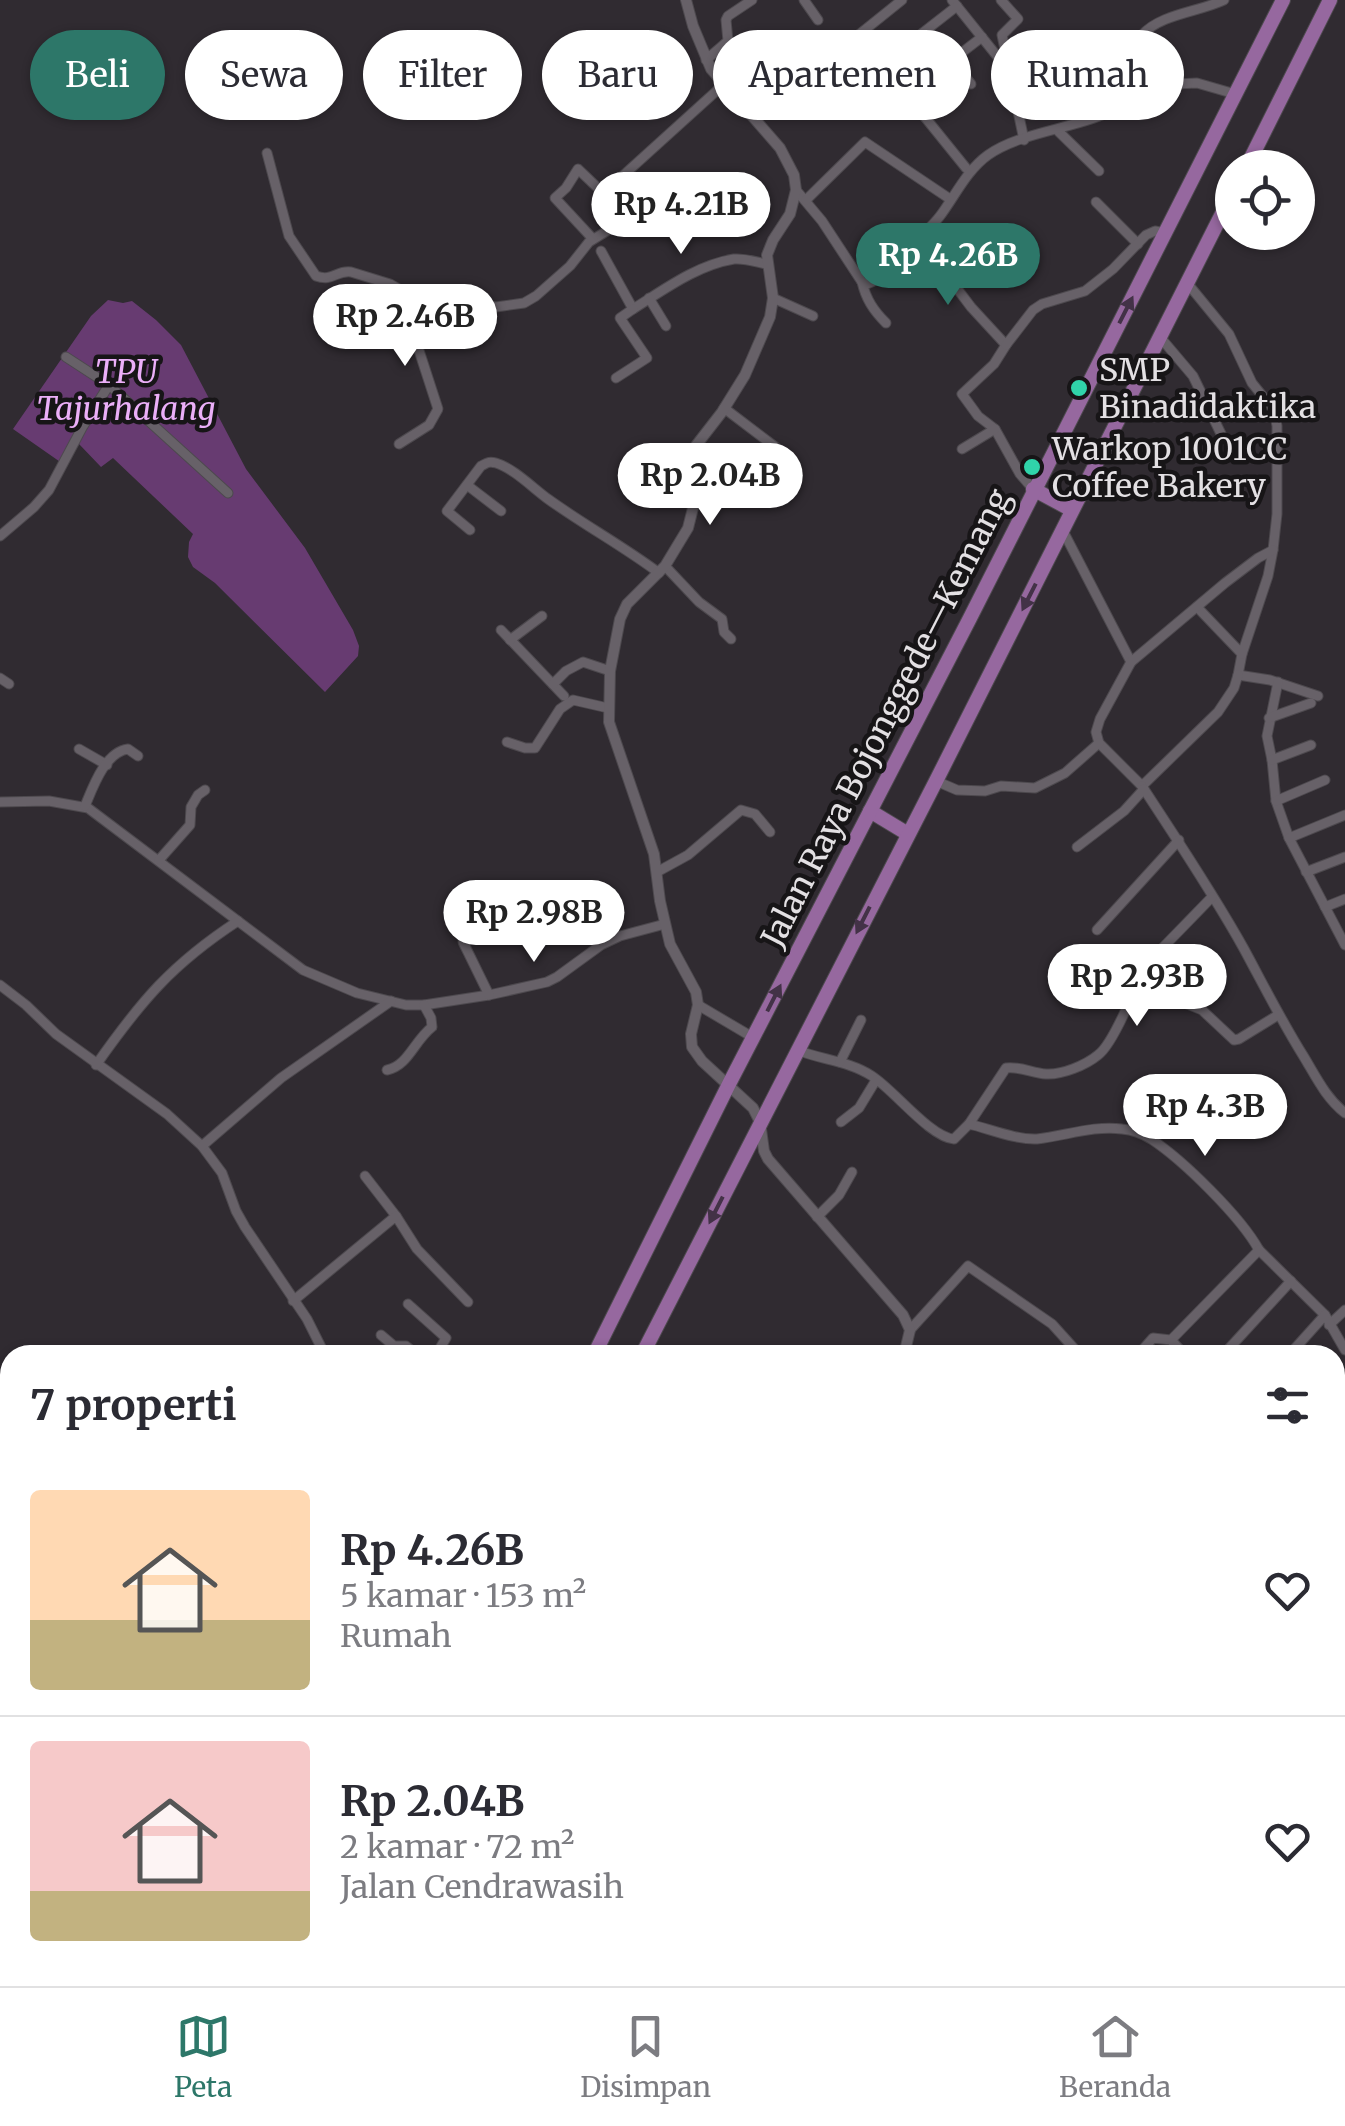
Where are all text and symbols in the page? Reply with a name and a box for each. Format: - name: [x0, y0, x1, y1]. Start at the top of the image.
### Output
- chip: Beli: [30, 30, 165, 120]
- chip: Sewa: [185, 30, 343, 120]
- chip: Filter: [363, 30, 522, 120]
- chip: Baru: [542, 30, 693, 120]
- chip: Apartemen: [713, 30, 971, 120]
- chip: Rumah: [991, 30, 1184, 120]
- map controls: [1215, 150, 1315, 250]
- button: locate: [1215, 150, 1315, 250]
- pin: Rp 4.21B: [578, 172, 784, 257]
- text: Rp 4.21B: [613, 184, 749, 224]
- pin: Rp 4.26B: [845, 223, 1051, 308]
- text: Rp 4.26B: [878, 235, 1018, 275]
- pin: Rp 2.46B: [302, 284, 508, 369]
- one-way arrow: [1117, 295, 1134, 324]
- text: Rp 2.46B: [335, 296, 475, 336]
- place label: SMP Binadidaktika: [1099, 350, 1316, 427]
- park label: TPU Tajurhalang: [37, 352, 216, 429]
- marker: SMP Binadidaktika: [1068, 377, 1090, 399]
- place label: Warkop 1001CC Coffee Bakery: [1051, 429, 1287, 506]
- pin: Rp 2.04B: [607, 443, 813, 528]
- text: Rp 2.04B: [640, 455, 780, 495]
- marker: Warkop 1001CC Coffee Bakery: [1021, 456, 1043, 478]
- street label: Jalan Raya Bojonggede—Kemang: [752, 482, 1019, 955]
- one-way arrow: [1021, 583, 1038, 612]
- pin: Rp 2.98B: [431, 880, 637, 965]
- text: Rp 2.98B: [465, 892, 603, 932]
- one-way arrow: [855, 906, 872, 935]
- pin: Rp 2.93B: [1034, 944, 1240, 1029]
- text: Rp 2.93B: [1070, 956, 1204, 996]
- one-way arrow: [765, 984, 782, 1013]
- pin: Rp 4.3B: [1113, 1074, 1297, 1159]
- text: Rp 4.3B: [1145, 1086, 1265, 1126]
- one-way arrow: [707, 1196, 724, 1225]
- icon: filters: [1260, 1378, 1315, 1433]
- text: 7 properti: [30, 1379, 237, 1431]
- text: Rp 4.26B: [340, 1524, 524, 1576]
- icon: home: [110, 1530, 230, 1650]
- icon: heart: [1260, 1563, 1315, 1618]
- text: 5 kamar · 153 m²: [340, 1576, 586, 1616]
- text: Rumah: [340, 1616, 452, 1656]
- text: Rp 2.04B: [340, 1775, 524, 1827]
- icon: home: [110, 1781, 230, 1901]
- icon: heart: [1260, 1814, 1315, 1869]
- text: 2 kamar · 72 m²: [340, 1827, 574, 1867]
- text: Jalan Cendrawasih: [340, 1867, 624, 1907]
- tab: Peta: [174, 2009, 232, 2105]
- tab: Disimpan: [580, 2009, 711, 2105]
- tab: Beranda: [1059, 2009, 1171, 2105]

